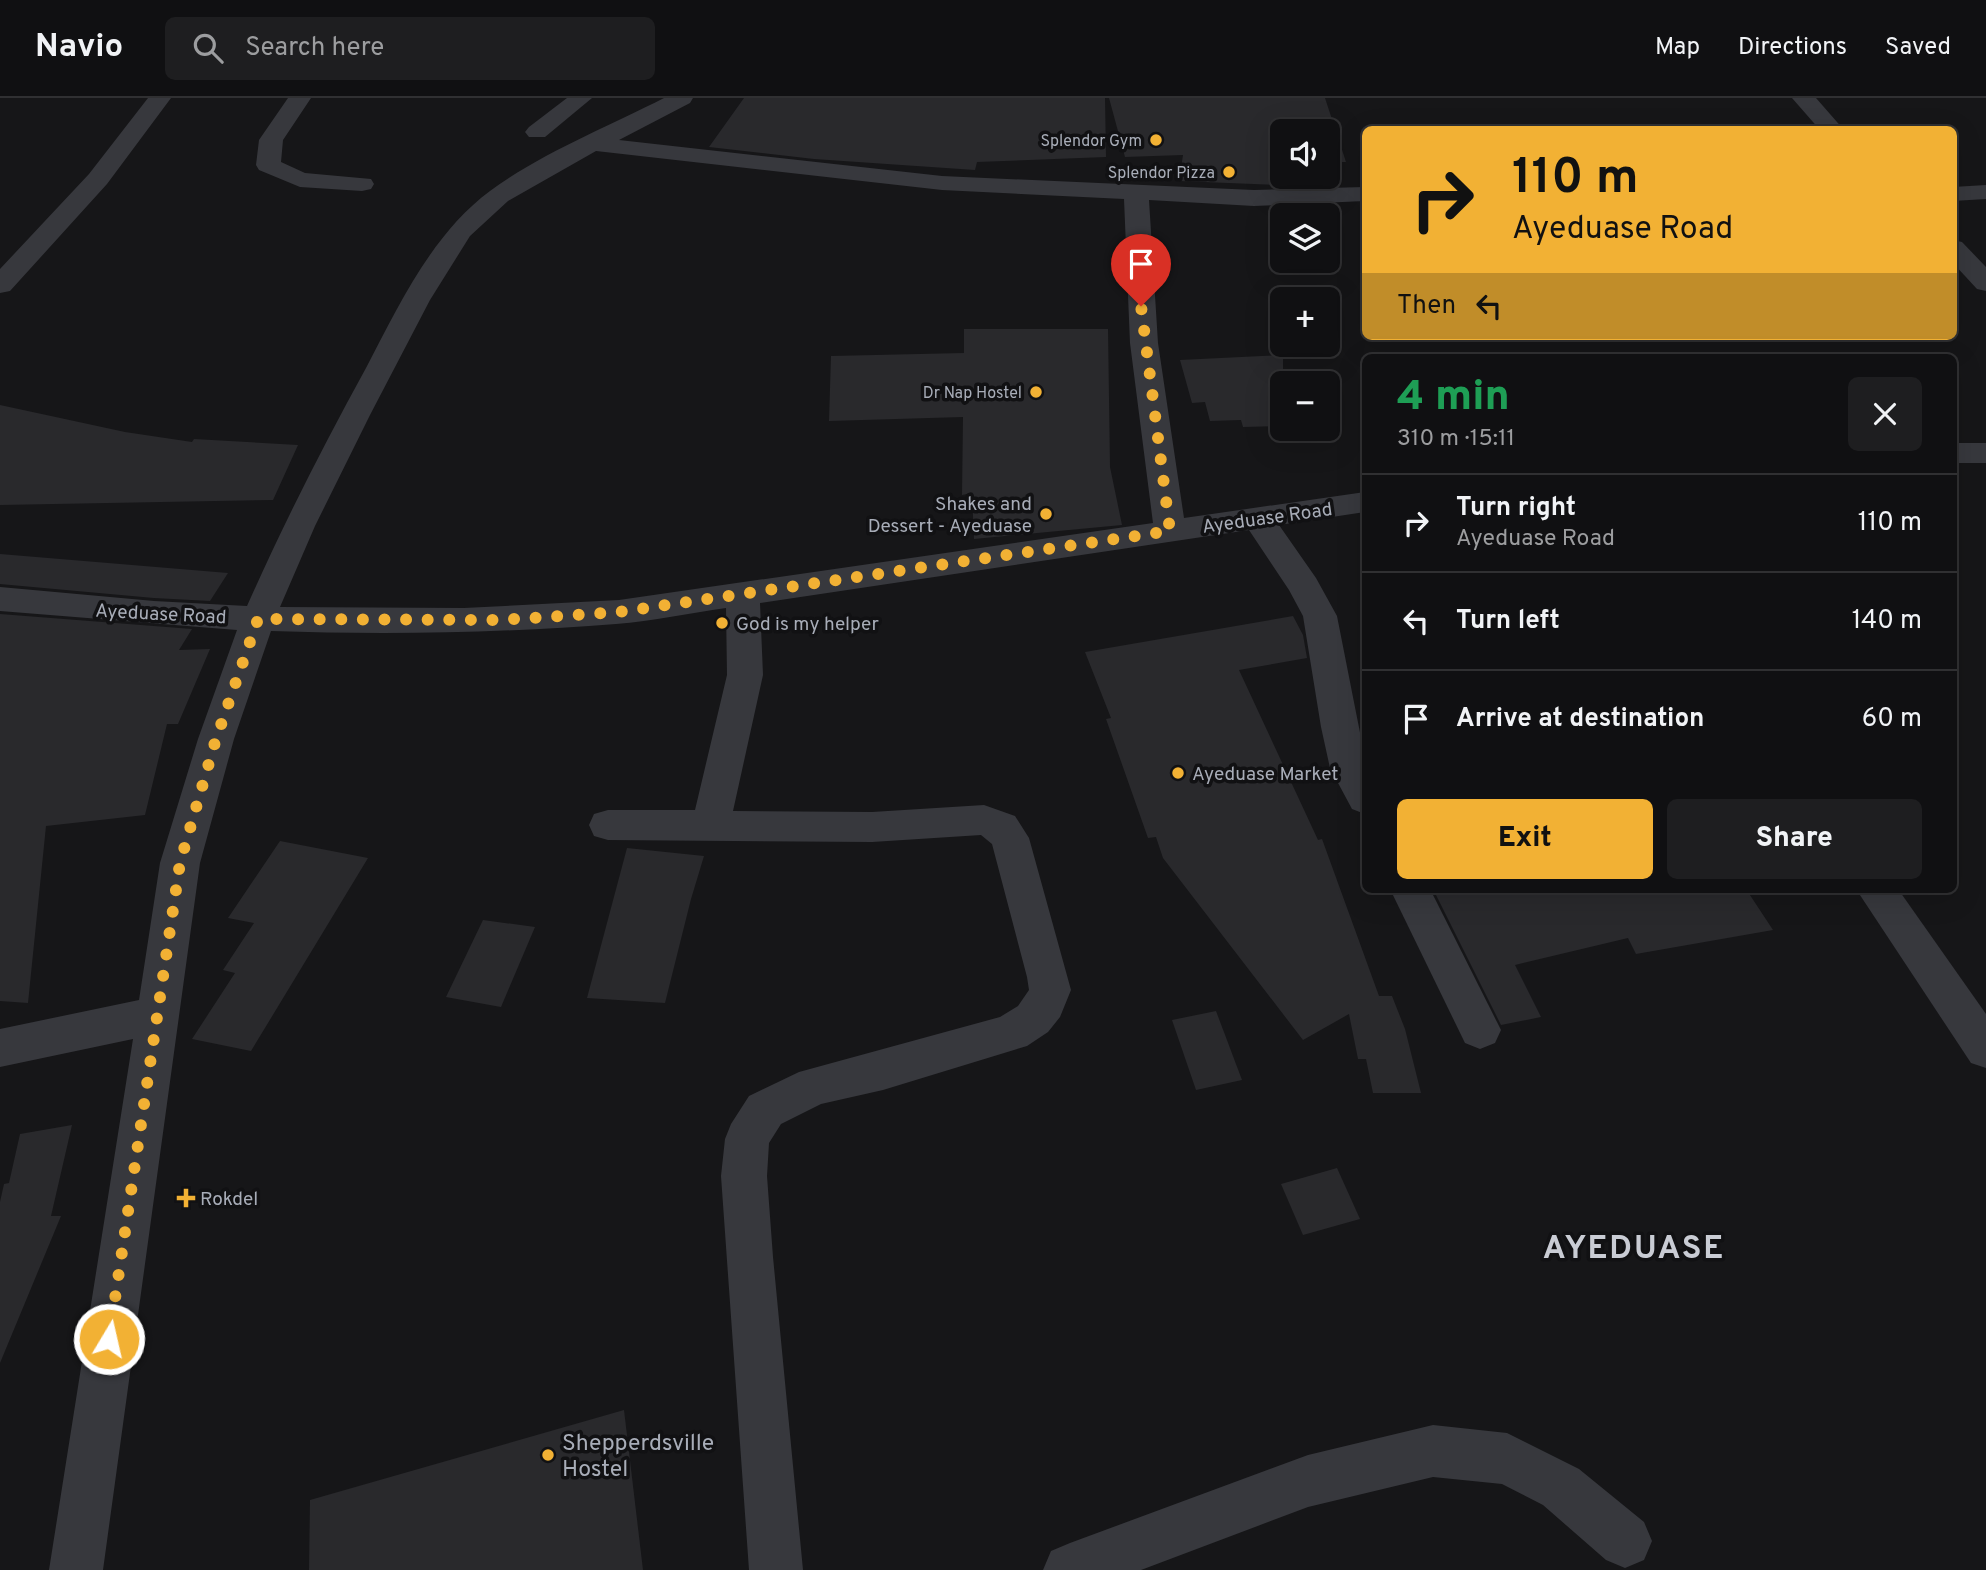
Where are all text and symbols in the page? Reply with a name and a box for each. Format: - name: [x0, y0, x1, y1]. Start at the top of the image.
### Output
- search box: [165, 17, 655, 80]
- text: Navio: [35, 27, 123, 69]
- icon: search: [189, 29, 227, 67]
- text: Search here: [245, 32, 384, 65]
- text: Map: [1655, 33, 1700, 63]
- text: Directions: [1738, 33, 1847, 63]
- text: Saved: [1885, 33, 1951, 63]
- map controls: [1270, 119, 1340, 441]
- button: sound: [1270, 119, 1340, 189]
- place label: Splendor Gym: [1040, 132, 1142, 152]
- marker: Splendor Gym: [1148, 132, 1164, 148]
- text: 110 m: [1512, 149, 1639, 211]
- icon: right: [1397, 154, 1488, 245]
- place label: Splendor Pizza: [1108, 164, 1215, 184]
- marker: Splendor Pizza: [1221, 164, 1237, 180]
- button: layers: [1270, 203, 1340, 273]
- text: Ayeduase Road: [1512, 210, 1733, 250]
- pin: [1111, 234, 1171, 306]
- icon: arrive: [1122, 245, 1160, 283]
- button: +: [1270, 287, 1340, 357]
- icon: left: [1470, 287, 1508, 325]
- text: Then: [1397, 290, 1456, 323]
- button: −: [1270, 371, 1340, 441]
- text: 4 min: [1397, 372, 1510, 425]
- button: close: [1848, 377, 1922, 451]
- place label: Dr Nap Hostel: [923, 384, 1022, 404]
- marker: Dr Nap Hostel: [1028, 384, 1044, 400]
- text: 310 m · 15:11: [1397, 425, 1515, 454]
- text: Turn right: [1456, 492, 1576, 525]
- place label: Shakes and Dessert - Ayeduase: [868, 493, 1032, 539]
- street label: Ayeduase Road: [1201, 498, 1334, 540]
- icon: right: [1397, 504, 1435, 542]
- marker: Shakes and Dessert - Ayeduase: [1038, 506, 1054, 522]
- text: 110 m: [1858, 507, 1922, 540]
- text: Ayeduase Road: [1456, 525, 1615, 554]
- street label: Ayeduase Road: [95, 600, 227, 630]
- icon: left: [1397, 602, 1435, 640]
- text: Turn left: [1456, 605, 1560, 638]
- text: 140 m: [1852, 605, 1922, 638]
- place label: God is my helper: [736, 613, 880, 637]
- marker: God is my helper: [714, 615, 730, 631]
- icon: arrive: [1397, 700, 1435, 738]
- text: Arrive at destination: [1456, 703, 1704, 736]
- text: 60 m: [1862, 703, 1922, 736]
- place label: Ayeduase Market: [1192, 763, 1338, 787]
- marker: Ayeduase Market: [1170, 765, 1186, 781]
- button: Exit: [1397, 799, 1653, 879]
- button: Share: [1667, 799, 1922, 879]
- place label: Rokdel: [200, 1188, 258, 1212]
- marker: Rokdel: [178, 1190, 194, 1206]
- district label: AYEDUASE: [1543, 1230, 1725, 1270]
- position arrow: [72, 1302, 146, 1376]
- place label: Shepperdsville Hostel: [562, 1430, 714, 1485]
- marker: Shepperdsville Hostel: [540, 1447, 556, 1463]

